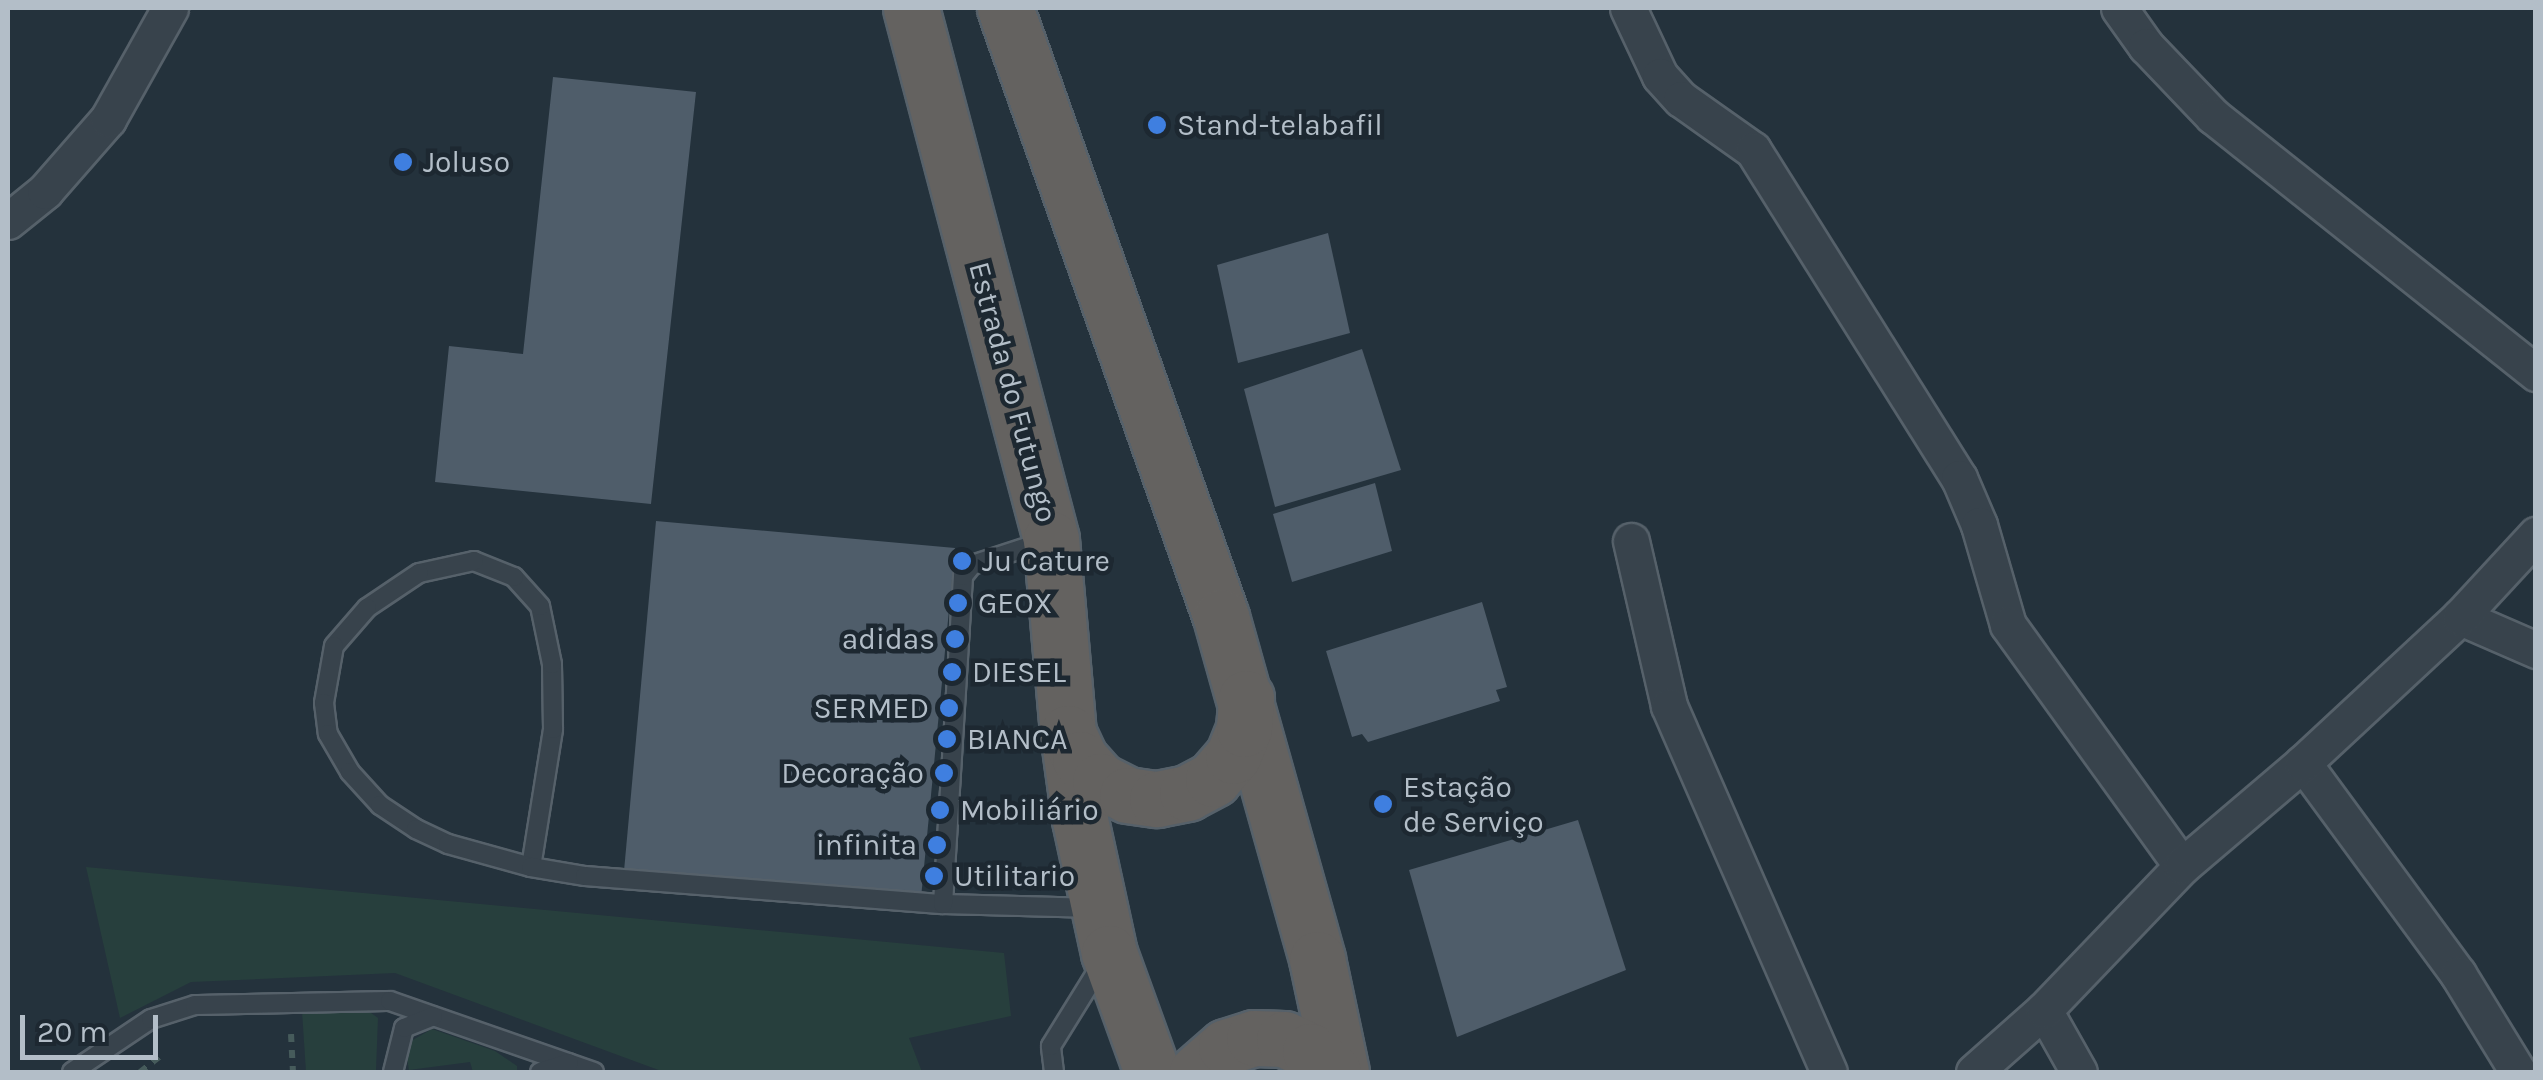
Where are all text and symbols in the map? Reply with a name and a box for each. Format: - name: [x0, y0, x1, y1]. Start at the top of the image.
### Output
- place label: Stand-telabafil: [1177, 107, 1383, 143]
- marker: Stand-telabafil: [1146, 114, 1168, 136]
- place label: Joluso: [423, 144, 510, 180]
- marker: Joluso: [392, 151, 414, 173]
- street label: Estrada do Futungo: [961, 258, 1065, 526]
- place label: Ju Cature: [982, 543, 1110, 579]
- marker: Ju Cature: [951, 550, 973, 572]
- place label: GEOX: [978, 585, 1052, 621]
- marker: GEOX: [947, 592, 969, 614]
- place label: adidas: [842, 621, 935, 657]
- marker: adidas: [944, 628, 966, 650]
- place label: DIESEL: [972, 654, 1066, 690]
- marker: DIESEL: [941, 661, 963, 683]
- place label: SERMED: [814, 690, 929, 726]
- marker: SERMED: [938, 697, 960, 719]
- place label: BIANCA: [967, 721, 1067, 757]
- marker: BIANCA: [936, 728, 958, 750]
- place label: Decoração: [781, 755, 924, 791]
- marker: Decoração: [933, 762, 955, 784]
- place label: Estação de Serviço: [1403, 769, 1544, 840]
- place label: Mobiliário: [960, 792, 1099, 828]
- marker: Estação de Serviço: [1372, 793, 1394, 815]
- marker: Mobiliário: [929, 799, 951, 821]
- place label: infinita: [816, 827, 917, 863]
- marker: infinita: [926, 834, 948, 856]
- place label: Utilitario: [954, 858, 1075, 894]
- marker: Utilitario: [923, 865, 945, 887]
- scale bar: [25, 995, 162, 1057]
- text: 20 m: [37, 1014, 107, 1050]

